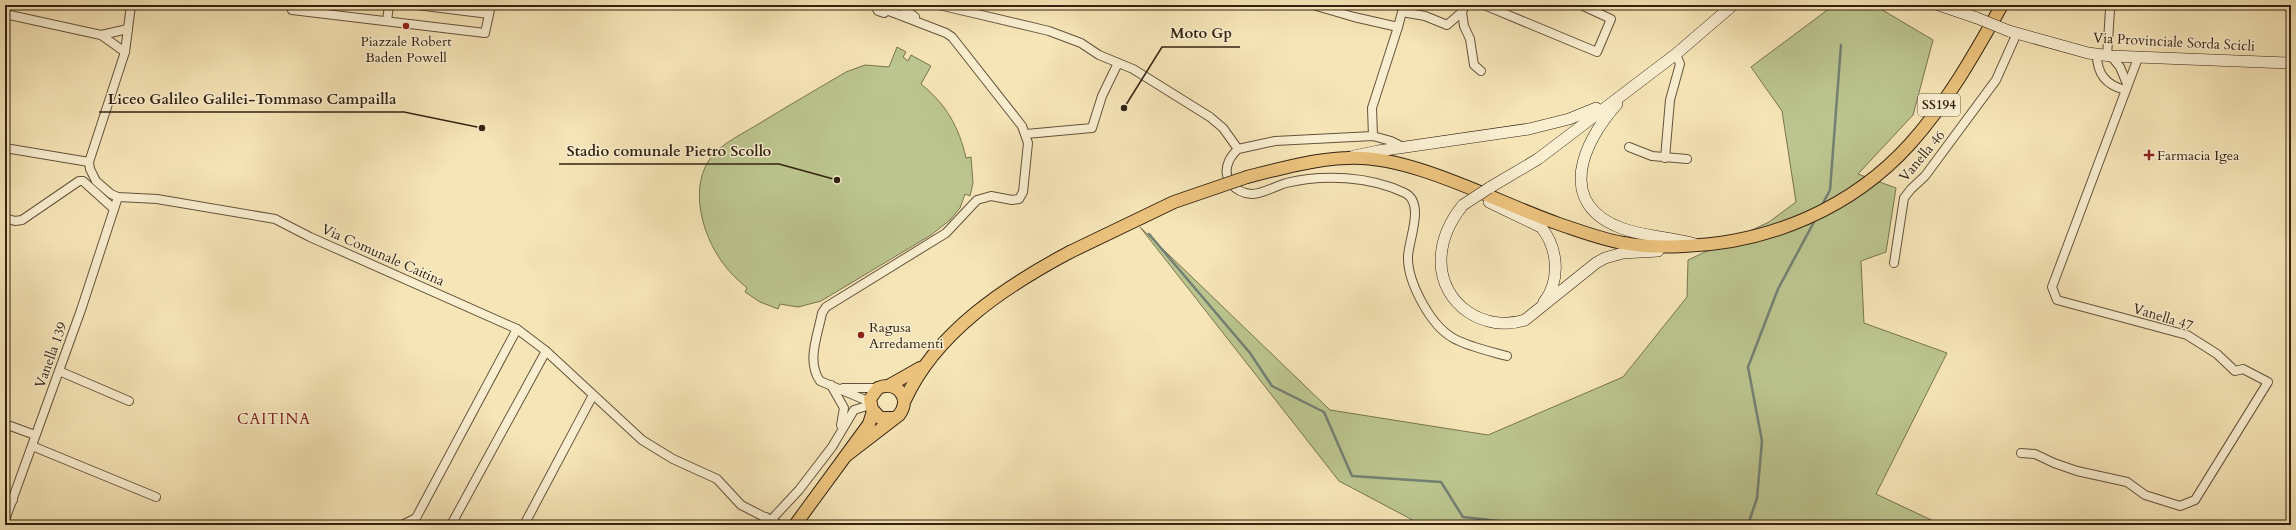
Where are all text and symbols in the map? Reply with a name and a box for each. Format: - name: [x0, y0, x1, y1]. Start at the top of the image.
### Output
- callout: Moto Gp: [1162, 20, 1240, 47]
- marker: Piazzale Robert Baden Powell: [401, 21, 411, 31]
- text: Moto Gp: [1170, 23, 1232, 43]
- street label: Via Provinciale Sorda Scicli: [2093, 28, 2256, 56]
- place label: Piazzale Robert Baden Powell: [360, 32, 452, 67]
- callout: Liceo Galileo Galilei-Tommaso Campailla: [99, 85, 404, 112]
- text: Liceo Galileo Galilei-Tommaso Campailla: [108, 89, 397, 109]
- road number: SS194: [1918, 94, 1960, 116]
- street label: Vanella 46: [1895, 126, 1949, 186]
- callout: Stadio comunale Pietro Scollo: [559, 137, 779, 164]
- text: Stadio comunale Pietro Scollo: [567, 141, 771, 161]
- place label: Farmacia Igea: [2157, 146, 2239, 165]
- marker: Farmacia Igea: [2144, 150, 2154, 160]
- street label: Via Comunale Caitina: [319, 219, 447, 291]
- street label: Vanella 47: [2131, 299, 2195, 335]
- place label: Ragusa Arredamenti: [869, 318, 944, 353]
- street label: Vanella 139: [30, 319, 72, 391]
- marker: Ragusa Arredamenti: [856, 330, 866, 340]
- district label: CAITINA: [237, 409, 311, 429]

